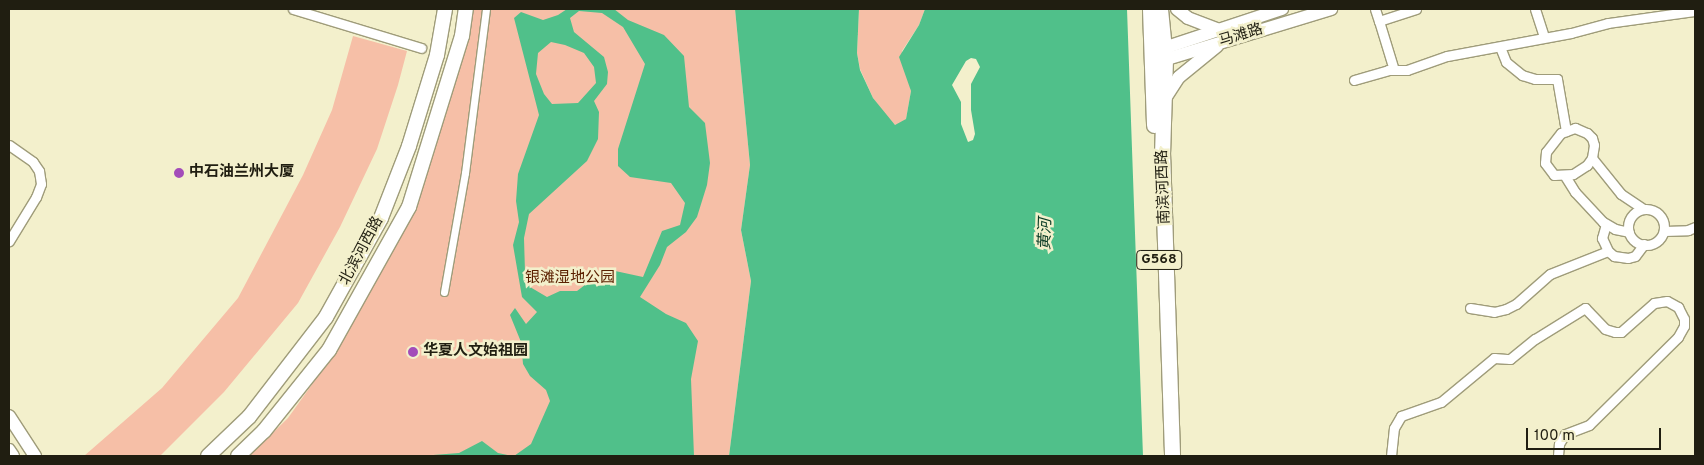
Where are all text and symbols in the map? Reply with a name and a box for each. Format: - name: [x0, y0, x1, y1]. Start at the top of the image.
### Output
- street label: 马滩路: [1217, 21, 1265, 51]
- street label: 南滨河西路: [1154, 149, 1174, 225]
- place label: 中石油兰州大厦: [189, 164, 294, 182]
- marker: 中石油兰州大厦: [173, 167, 185, 179]
- street label: 北滨河西路: [336, 214, 388, 288]
- water label: 黄河: [1036, 218, 1056, 250]
- road number: G568: [1135, 248, 1183, 272]
- park label: 银滩湿地公园: [525, 270, 615, 288]
- place label: 华夏人文始祖园: [423, 343, 528, 361]
- marker: 华夏人文始祖园: [407, 346, 419, 358]
- scale bar: [1529, 418, 1664, 450]
- text: 100 m: [1534, 427, 1575, 446]

